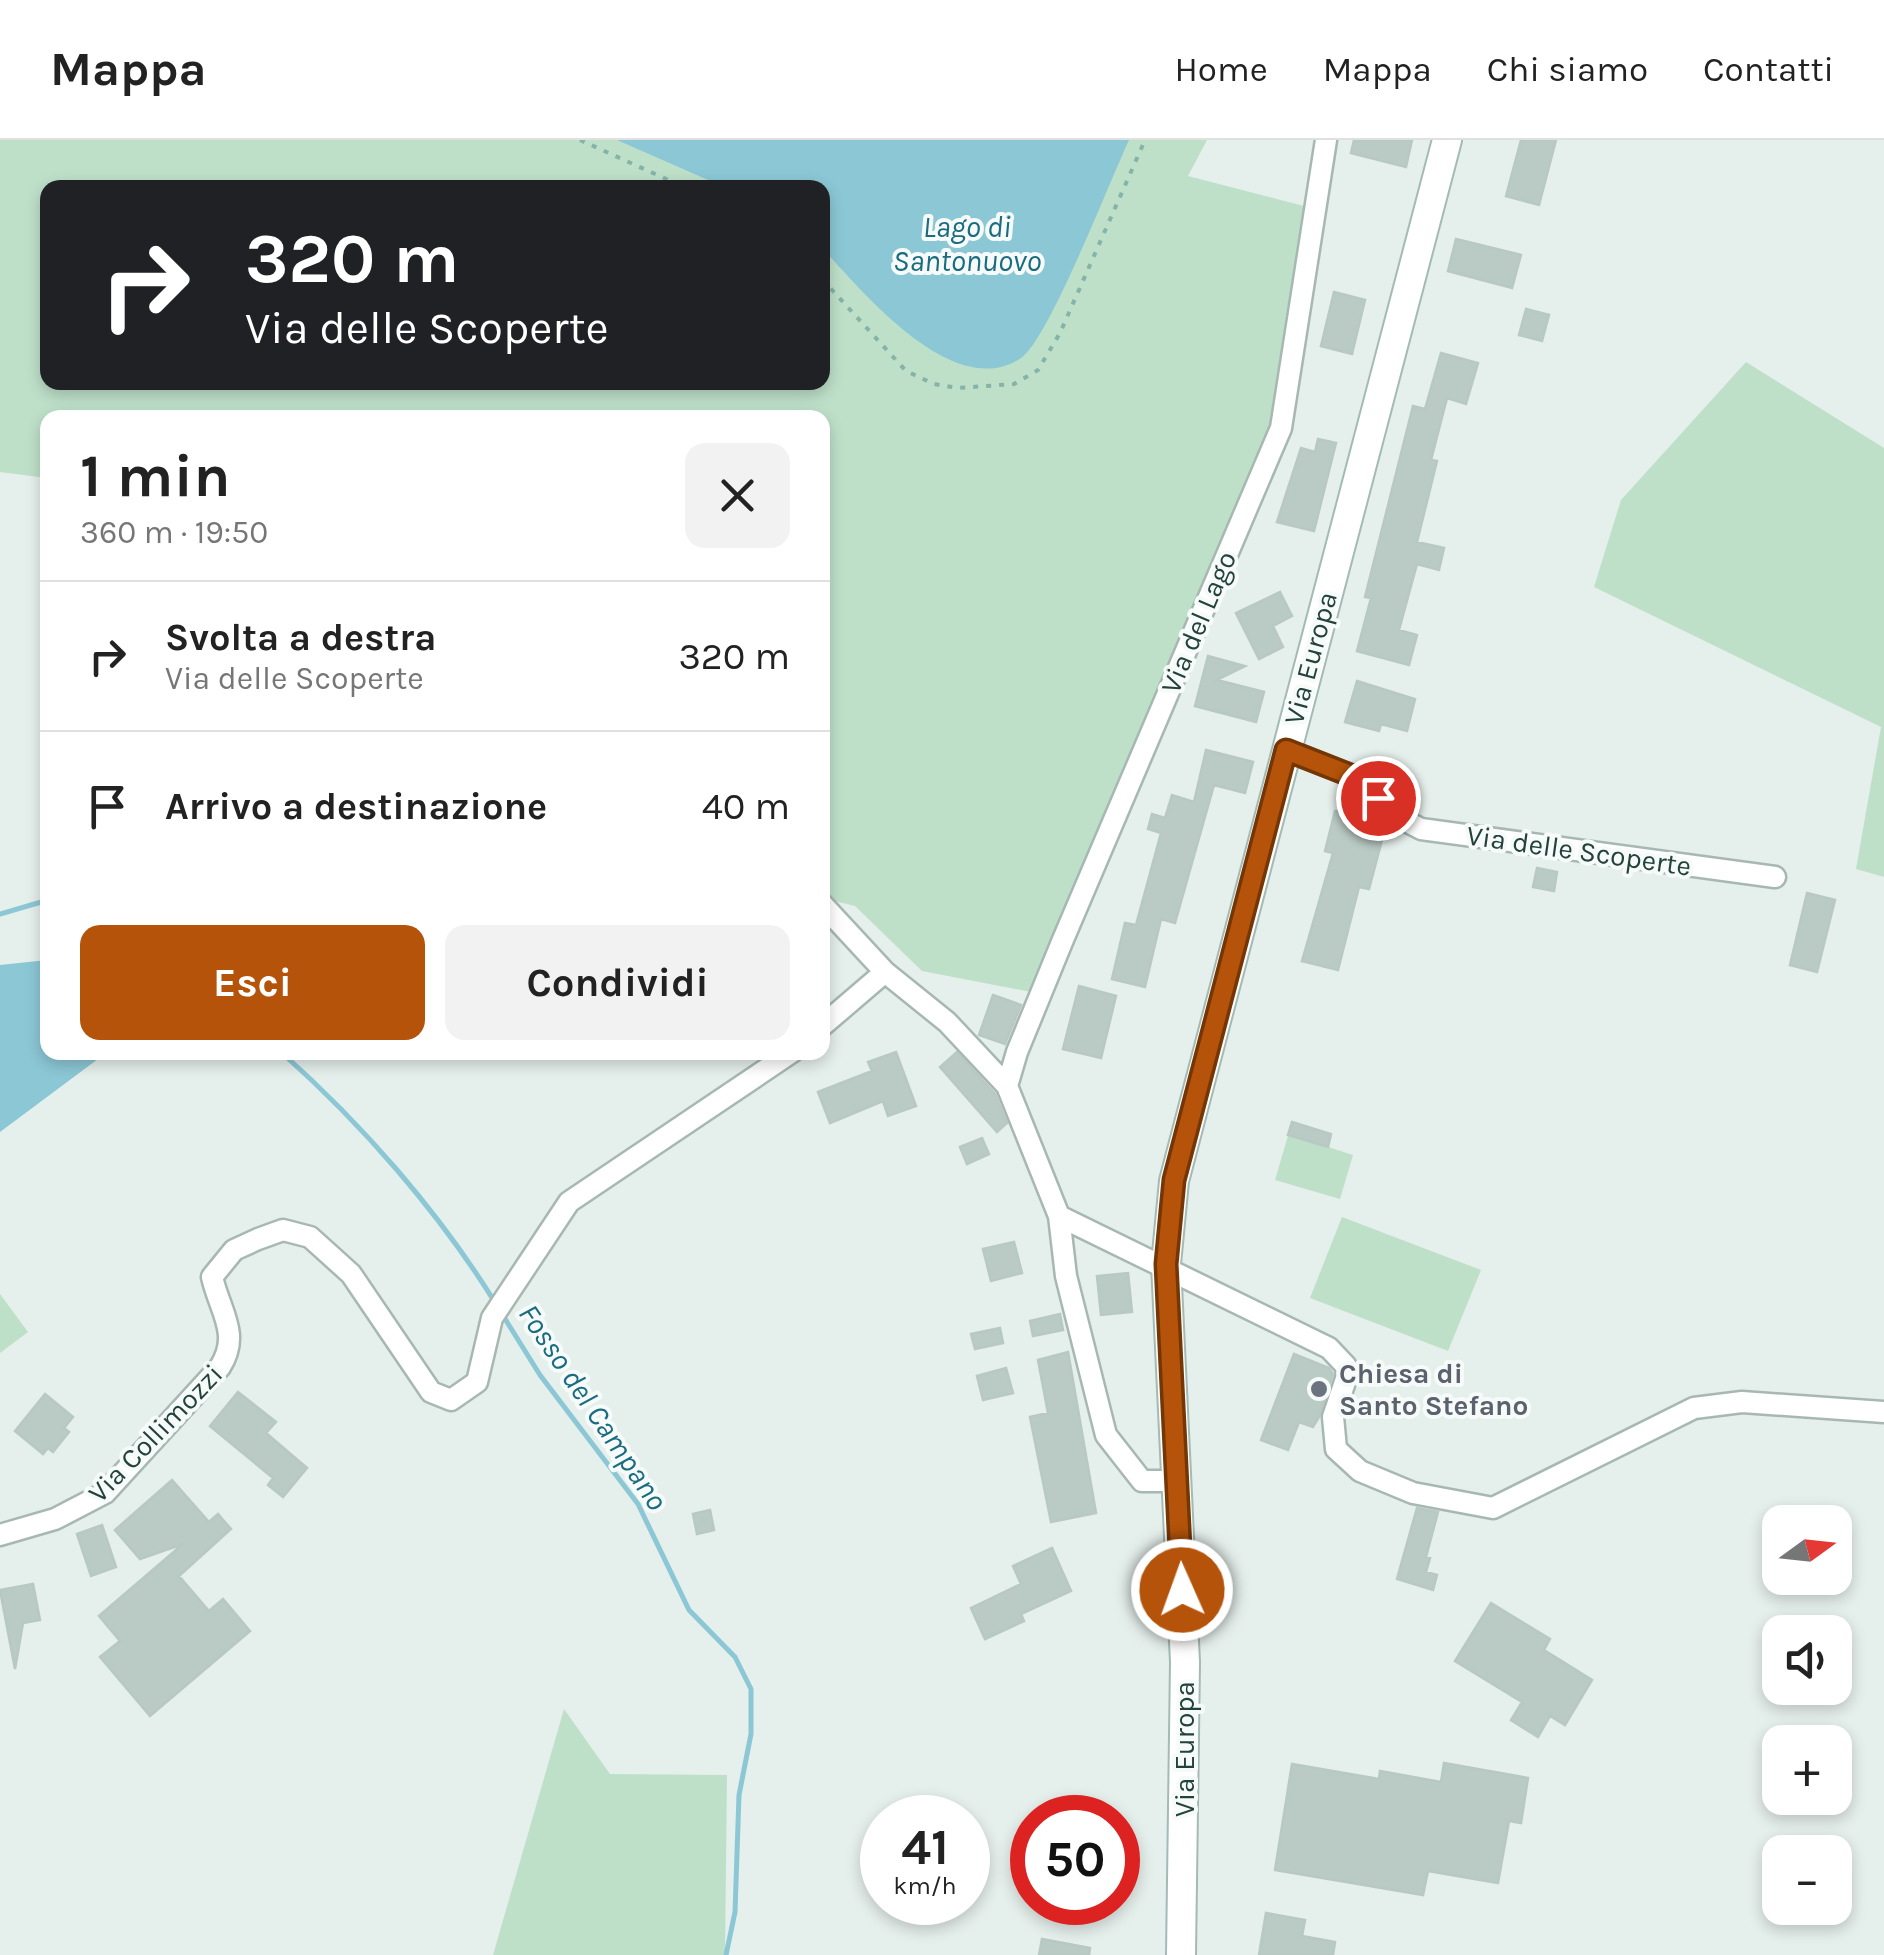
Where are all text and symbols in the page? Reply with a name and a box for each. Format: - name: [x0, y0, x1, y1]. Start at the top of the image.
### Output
- text: Mappa: [50, 41, 207, 97]
- text: Home: [1174, 49, 1268, 90]
- text: Mappa: [1323, 49, 1432, 90]
- text: Chi siamo: [1487, 49, 1648, 90]
- text: Contatti: [1703, 49, 1834, 90]
- water label: Lago di Santonuovo: [893, 209, 1041, 279]
- text: 320 m: [245, 218, 459, 300]
- icon: right: [80, 220, 210, 350]
- text: Via delle Scoperte: [245, 302, 609, 354]
- text: 1 min: [80, 441, 231, 511]
- button: close: [685, 443, 790, 548]
- text: 360 m · 19:50: [80, 514, 268, 551]
- street label: Via del Lago: [1154, 546, 1243, 698]
- street label: Via Europa: [1277, 588, 1344, 728]
- text: Svolta a destra: [165, 615, 436, 660]
- icon: right: [80, 629, 135, 684]
- text: 320 m: [678, 634, 790, 679]
- text: Via delle Scoperte: [165, 660, 424, 697]
- pin: [1336, 756, 1421, 841]
- icon: arrive: [1351, 771, 1406, 826]
- icon: arrive: [80, 779, 135, 834]
- text: Arrivo a destinazione: [165, 784, 547, 829]
- text: 40 m: [702, 784, 790, 829]
- street label: Via delle Scoperte: [1465, 818, 1693, 883]
- button: Esci: [80, 925, 425, 1040]
- button: Condividi: [445, 925, 790, 1040]
- water label: Fosso del Campano: [511, 1297, 675, 1517]
- street label: Via Collimozzi: [81, 1357, 229, 1509]
- place label: Chiesa di Santo Stefano: [1339, 1357, 1528, 1422]
- marker: Chiesa di Santo Stefano: [1308, 1378, 1330, 1400]
- north arrow: [1762, 1505, 1852, 1595]
- map controls: [1762, 1505, 1852, 1925]
- position arrow: [1130, 1538, 1234, 1642]
- button: sound: [1762, 1615, 1852, 1705]
- street label: Via Europa: [1168, 1681, 1201, 1817]
- button: +: [1762, 1725, 1852, 1815]
- speed limit sign: 50: [1010, 1795, 1140, 1925]
- text: 41: [901, 1818, 949, 1877]
- button: −: [1762, 1835, 1852, 1925]
- text: km/h: [893, 1871, 957, 1900]

